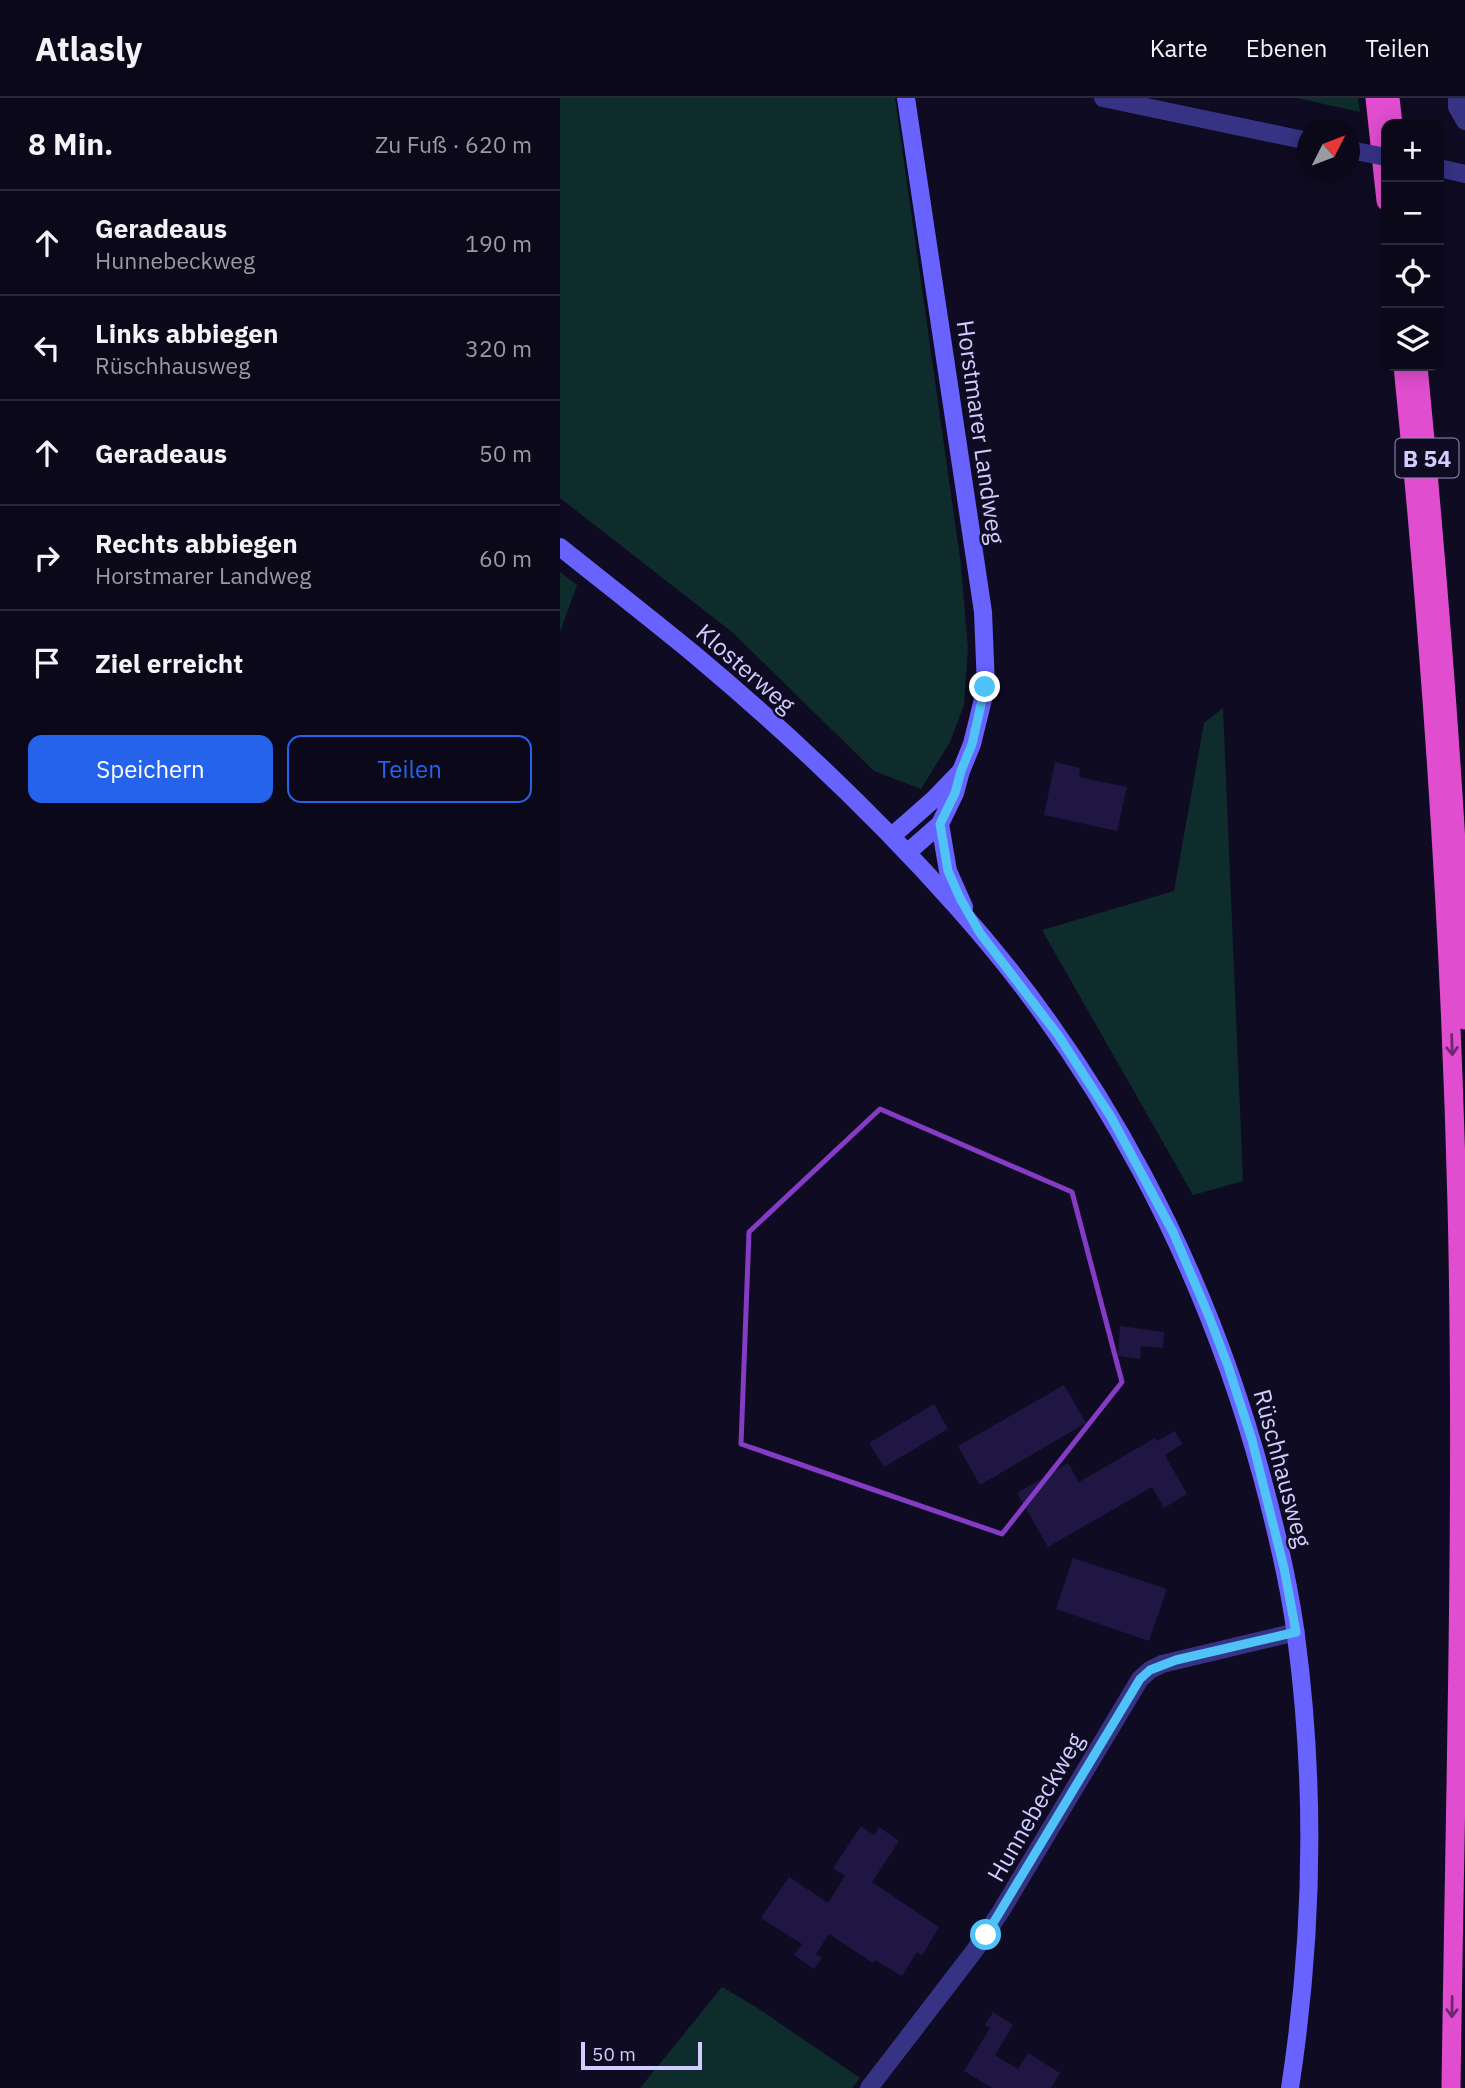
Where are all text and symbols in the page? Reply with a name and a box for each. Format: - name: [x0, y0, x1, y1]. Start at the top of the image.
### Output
- text: Atlasly: [35, 27, 142, 70]
- text: Karte: [1150, 32, 1208, 64]
- text: Ebenen: [1246, 32, 1327, 64]
- text: Teilen: [1365, 32, 1430, 64]
- north arrow: [1297, 119, 1360, 182]
- map controls: [1381, 119, 1444, 371]
- button: +: [1381, 119, 1444, 182]
- text: 8 Min.: [28, 124, 113, 163]
- text: Zu Fuß · 620 m: [375, 129, 532, 159]
- button: −: [1381, 182, 1444, 245]
- text: Geradeaus: [95, 211, 227, 245]
- icon: ahead: [28, 224, 66, 262]
- text: 190 m: [465, 228, 532, 258]
- text: Hunnebeckweg: [95, 245, 255, 275]
- button: locate: [1381, 245, 1444, 308]
- button: layers: [1381, 308, 1444, 371]
- text: Links abbiegen: [95, 316, 278, 350]
- street label: Horstmarer Landweg: [949, 318, 1013, 546]
- icon: left: [28, 329, 66, 367]
- text: 320 m: [465, 333, 532, 363]
- text: Rüschhausweg: [95, 350, 250, 380]
- icon: ahead: [28, 434, 66, 472]
- text: Geradeaus: [95, 436, 227, 470]
- text: 50 m: [479, 438, 532, 468]
- road number: B 54: [1396, 438, 1458, 478]
- text: Rechts abbiegen: [95, 526, 298, 560]
- icon: right: [28, 539, 66, 577]
- text: 60 m: [479, 543, 532, 573]
- text: Horstmarer Landweg: [95, 560, 311, 590]
- street label: Klosterweg: [690, 616, 803, 720]
- icon: arrive: [28, 644, 66, 682]
- text: Ziel erreicht: [95, 646, 243, 680]
- route end: [969, 671, 1000, 702]
- button: Speichern: [28, 735, 273, 803]
- button: Teilen: [287, 735, 532, 803]
- one-way arrow: [1445, 1033, 1458, 1056]
- street label: Rüschhausweg: [1247, 1386, 1320, 1551]
- street label: Hunnebeckweg: [979, 1726, 1091, 1887]
- route start: [970, 1919, 1001, 1950]
- one-way arrow: [1446, 1995, 1459, 2018]
- scale bar: [581, 2039, 702, 2071]
- text: 50 m: [592, 2042, 636, 2066]

